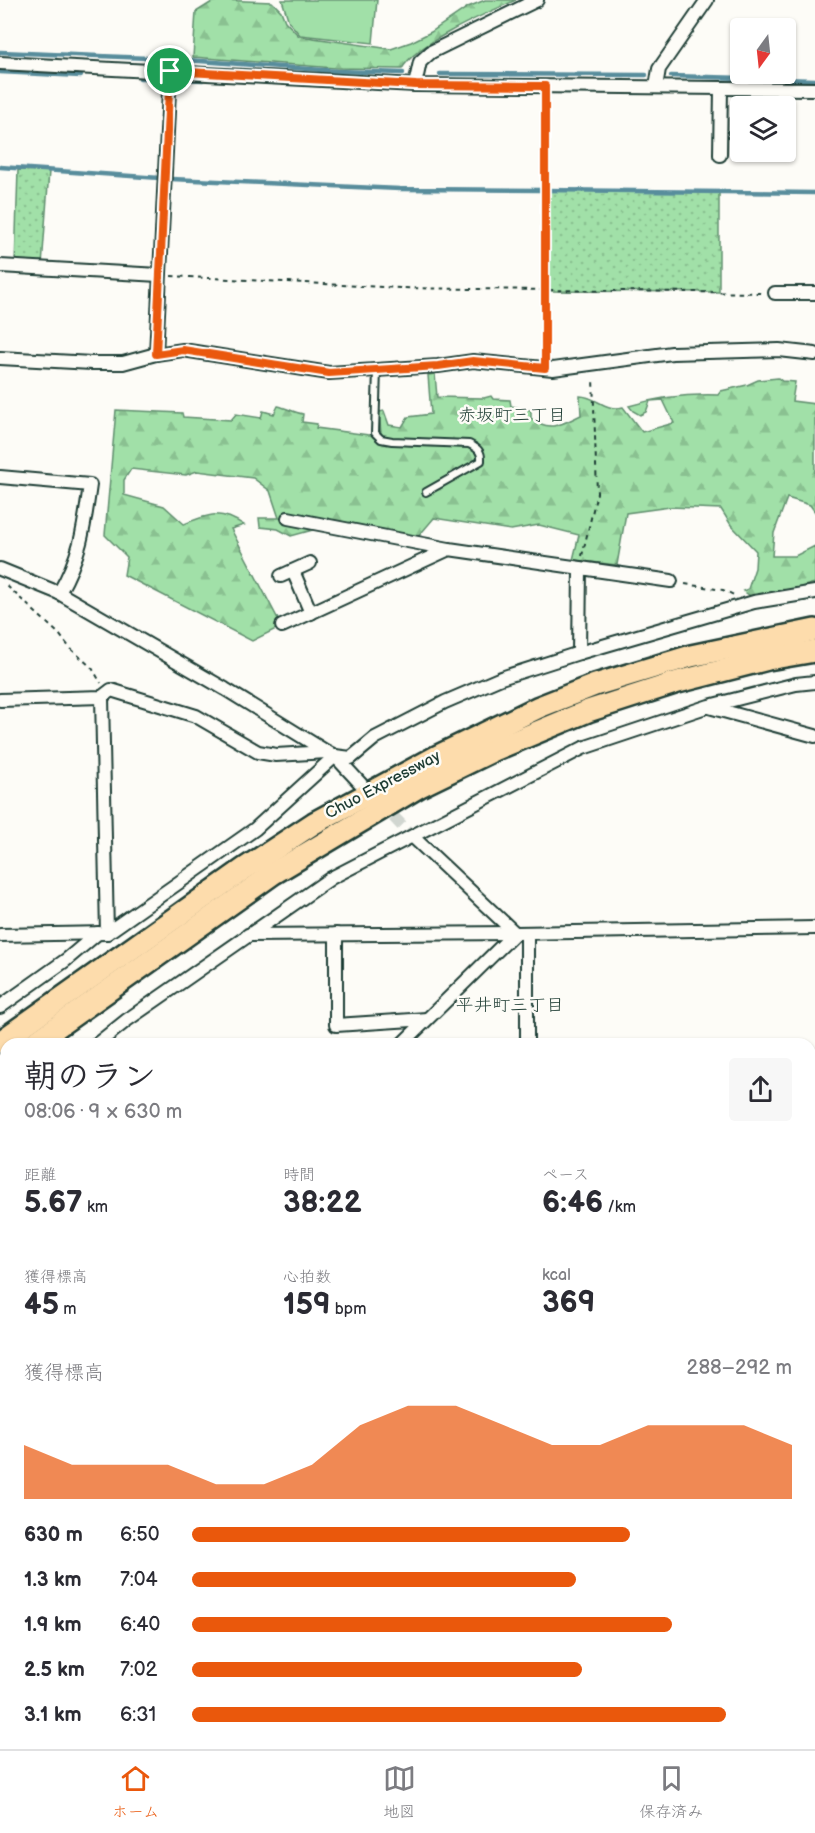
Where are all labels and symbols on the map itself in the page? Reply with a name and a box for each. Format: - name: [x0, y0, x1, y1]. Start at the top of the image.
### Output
- north arrow: [730, 18, 796, 84]
- pin: [144, 45, 195, 96]
- district label: 赤坂町三丁目: [458, 405, 566, 426]
- street label: Chuo Expressway: [322, 746, 444, 823]
- district label: 平井町三丁目: [456, 995, 564, 1016]

